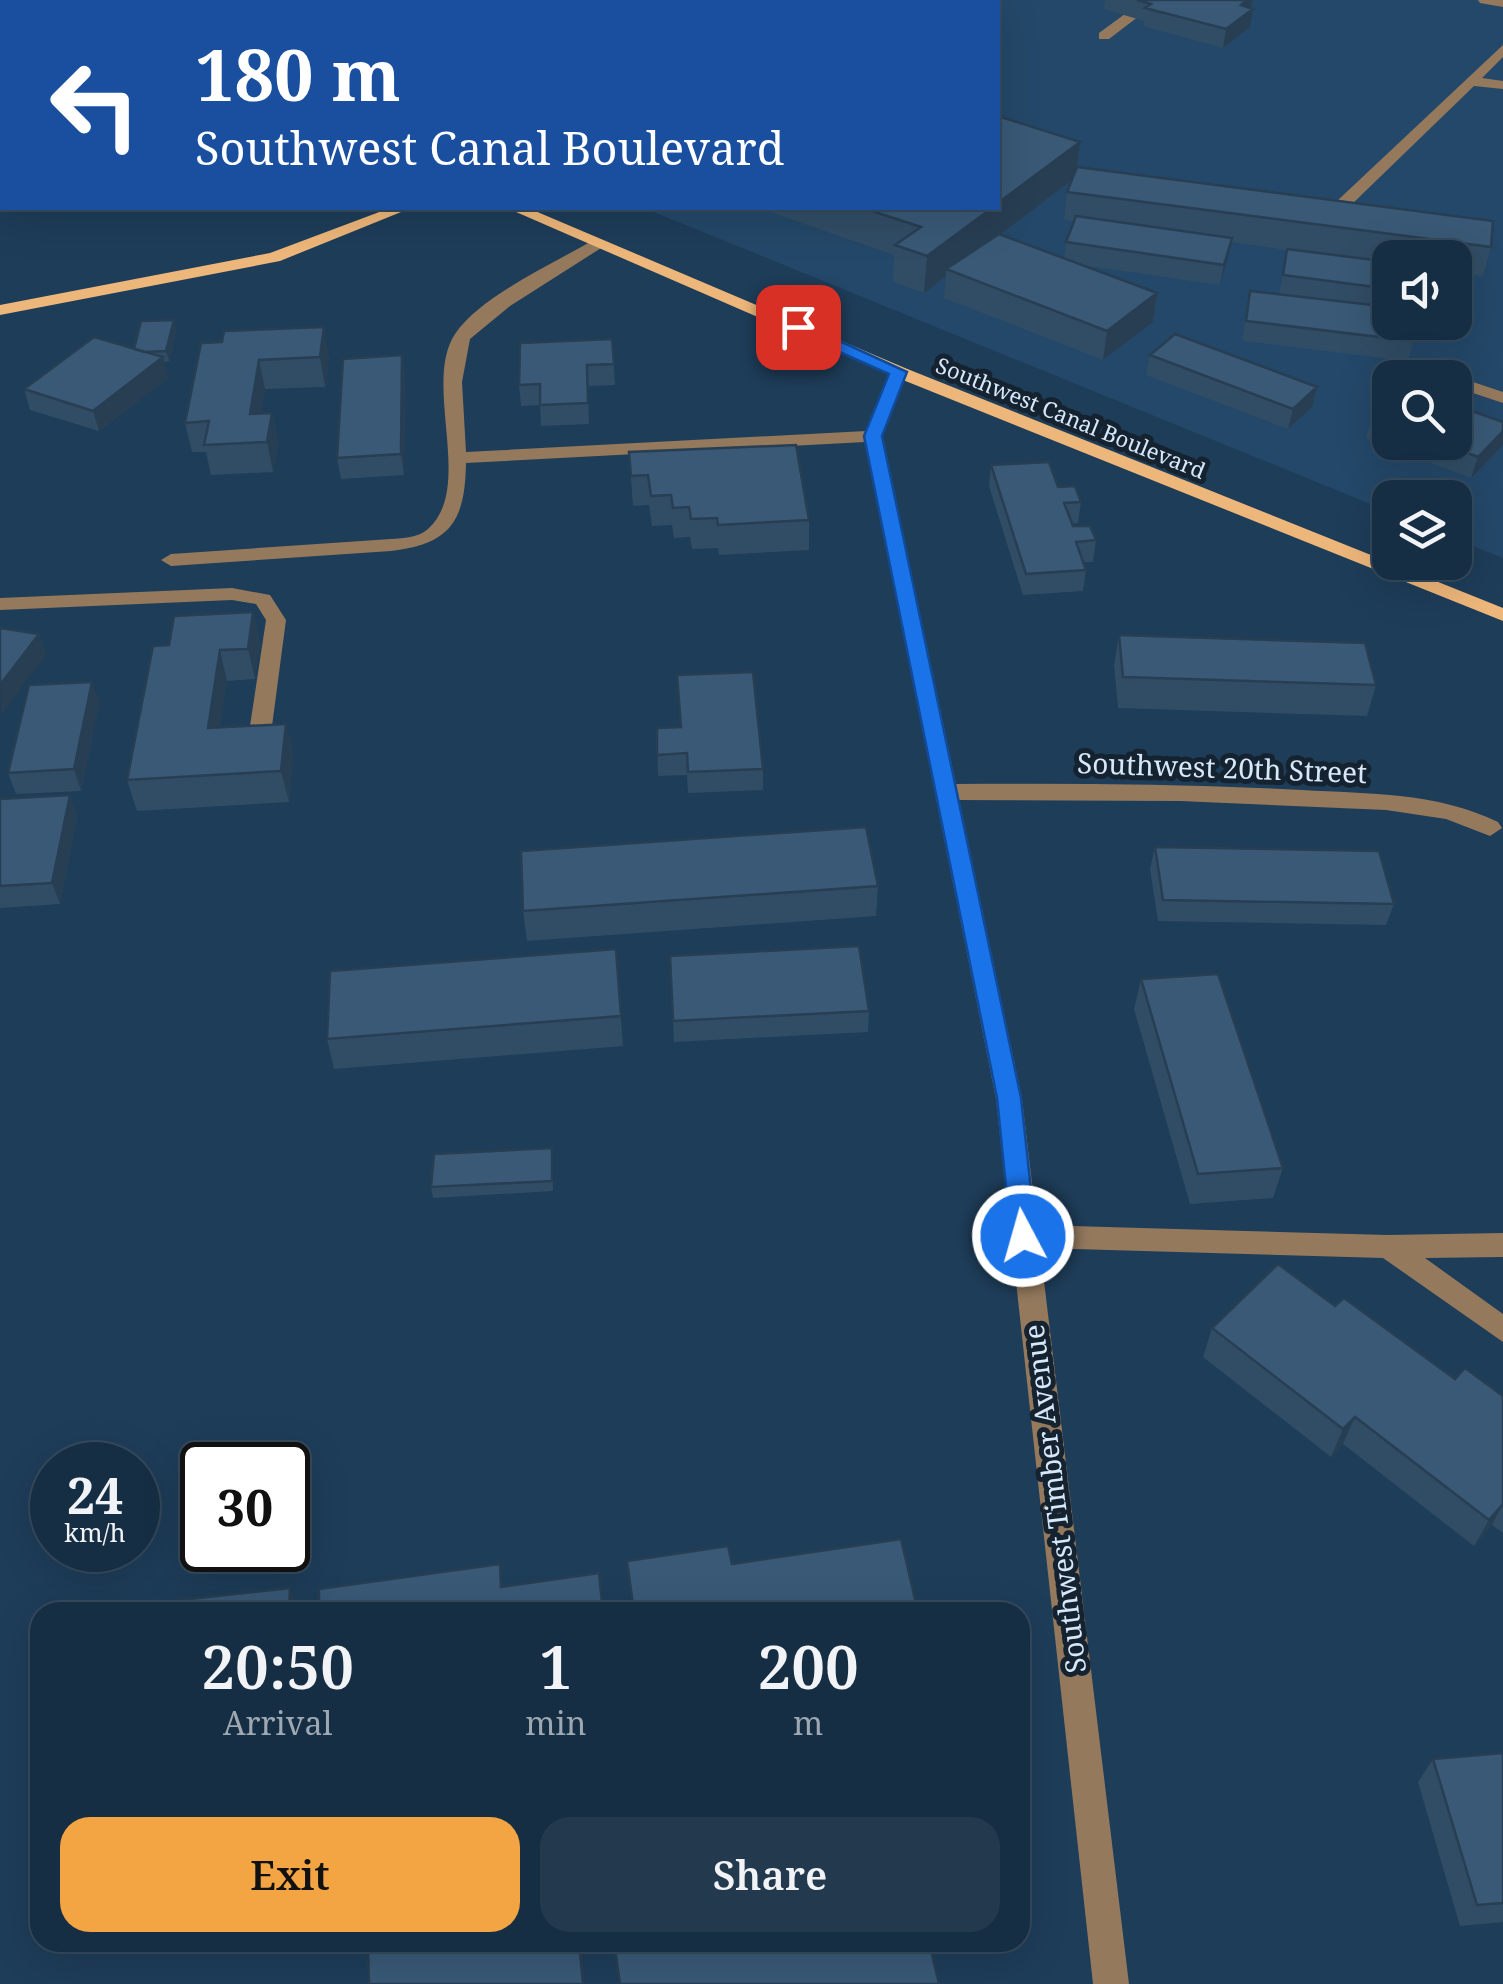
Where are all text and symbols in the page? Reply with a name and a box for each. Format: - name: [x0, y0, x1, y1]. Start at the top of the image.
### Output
- text: 180 m: [195, 26, 401, 122]
- icon: left: [30, 40, 160, 170]
- text: Southwest Canal Boulevard: [195, 117, 784, 178]
- map controls: [1372, 240, 1472, 580]
- button: sound: [1372, 240, 1472, 340]
- pin: [756, 285, 841, 370]
- icon: arrive: [771, 300, 826, 355]
- street label: Southwest Canal Boulevard: [932, 349, 1211, 485]
- button: search: [1372, 360, 1472, 460]
- button: layers: [1372, 480, 1472, 580]
- street label: Southwest 20th Street: [1076, 743, 1368, 791]
- position arrow: [971, 1184, 1075, 1288]
- street label: Southwest Timber Avenue: [1014, 1323, 1094, 1675]
- speed limit sign: 30: [180, 1442, 310, 1572]
- text: 24: [67, 1461, 123, 1529]
- text: km/h: [64, 1515, 126, 1549]
- text: 20:50: [201, 1625, 354, 1707]
- text: 1: [539, 1625, 573, 1707]
- text: 200: [758, 1625, 859, 1707]
- text: Arrival: [223, 1701, 332, 1744]
- text: min: [525, 1701, 586, 1744]
- text: m: [793, 1701, 823, 1744]
- button: Exit: [60, 1817, 520, 1932]
- button: Share: [540, 1817, 1000, 1932]

